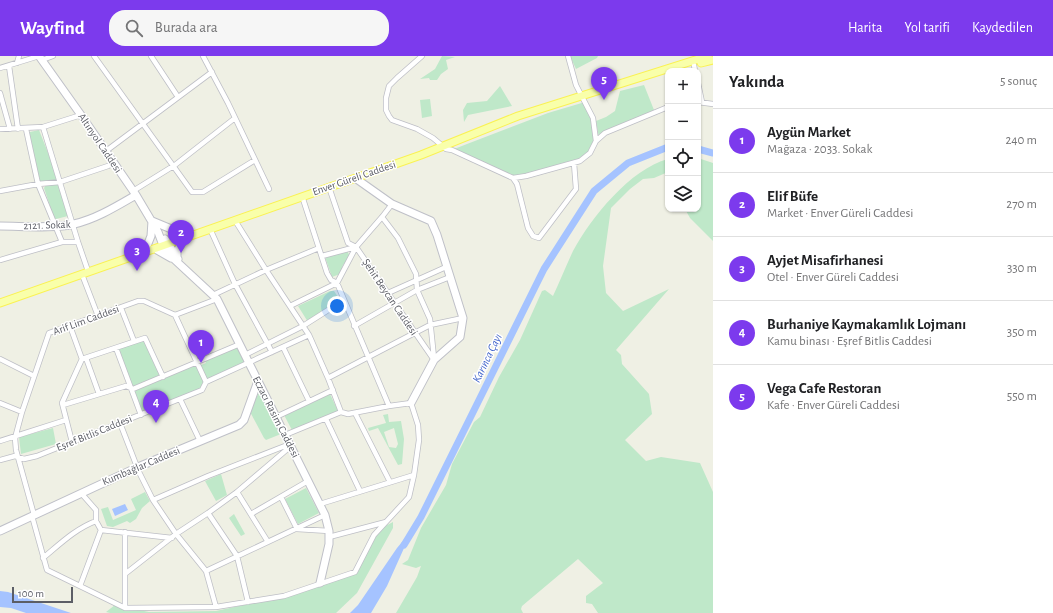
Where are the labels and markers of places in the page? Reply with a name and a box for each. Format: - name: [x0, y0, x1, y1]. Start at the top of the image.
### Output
- pin: 5: [591, 67, 617, 100]
- pin: 2: [168, 220, 194, 253]
- pin: 3: [124, 238, 150, 271]
- pin: 1: [188, 330, 214, 363]
- pin: 4: [143, 390, 169, 423]

